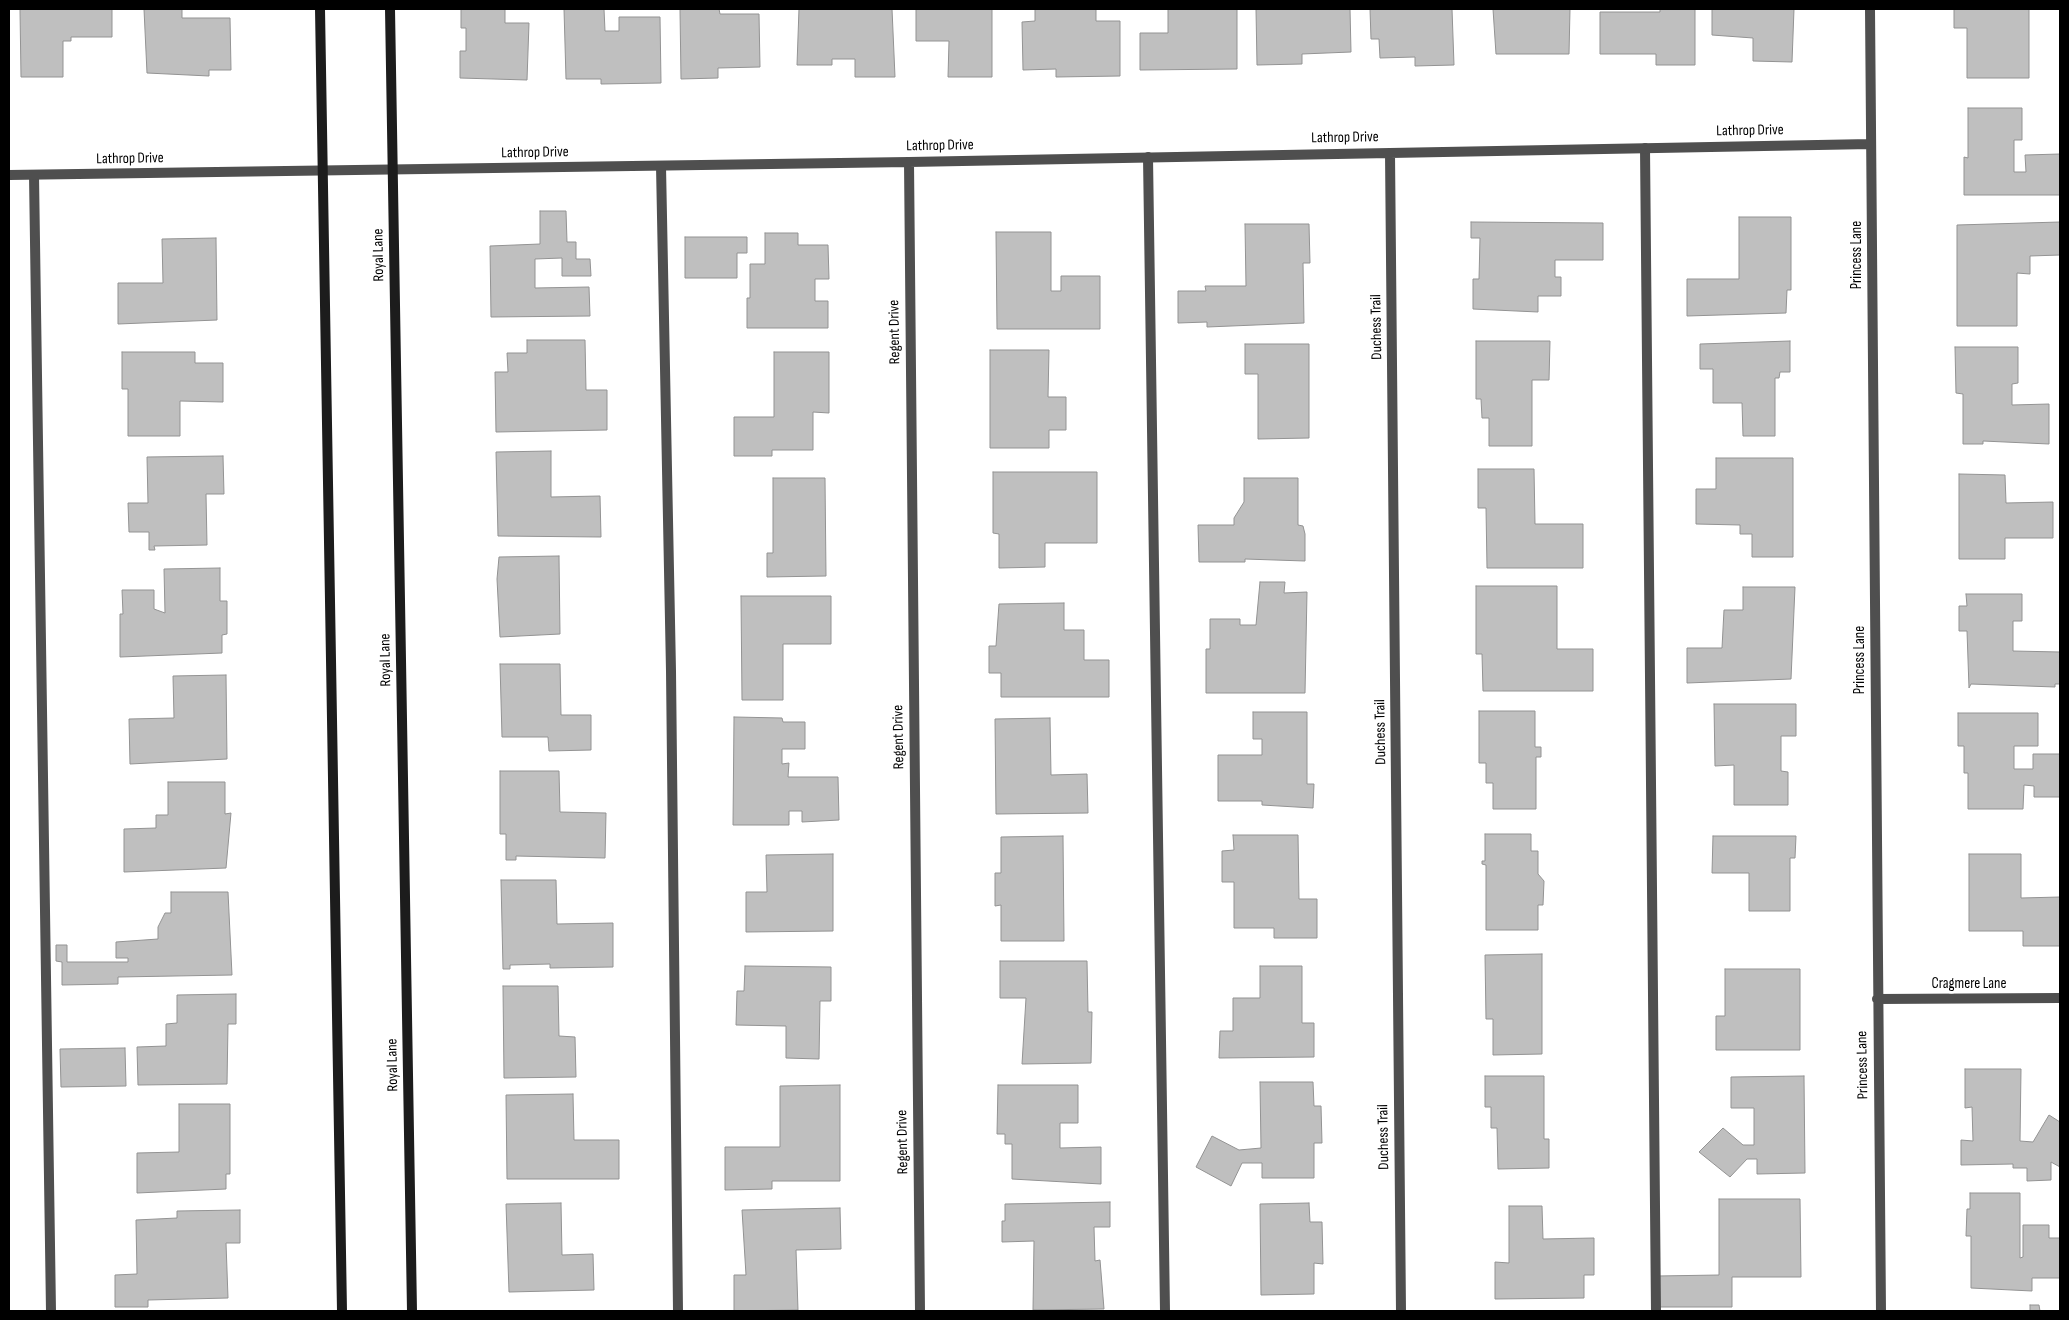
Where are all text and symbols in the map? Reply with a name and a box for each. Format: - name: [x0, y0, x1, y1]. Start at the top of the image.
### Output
- street label: Lathrop Drive: [1716, 121, 1784, 141]
- street label: Lathrop Drive: [1311, 128, 1379, 148]
- street label: Lathrop Drive: [906, 136, 974, 156]
- street label: Lathrop Drive: [501, 143, 569, 163]
- street label: Lathrop Drive: [96, 149, 164, 169]
- street label: Princess Lane: [1848, 221, 1866, 289]
- street label: Royal Lane: [370, 228, 388, 282]
- street label: Duchess Trail: [1367, 294, 1387, 360]
- street label: Regent Drive: [885, 300, 905, 364]
- street label: Princess Lane: [1851, 626, 1869, 694]
- street label: Royal Lane: [377, 633, 395, 687]
- street label: Duchess Trail: [1371, 699, 1391, 765]
- street label: Regent Drive: [889, 705, 909, 769]
- street label: Cragmere Lane: [1932, 975, 2006, 993]
- street label: Princess Lane: [1853, 1031, 1873, 1099]
- street label: Royal Lane: [384, 1038, 402, 1092]
- street label: Duchess Trail: [1374, 1104, 1394, 1170]
- street label: Regent Drive: [893, 1110, 913, 1174]

